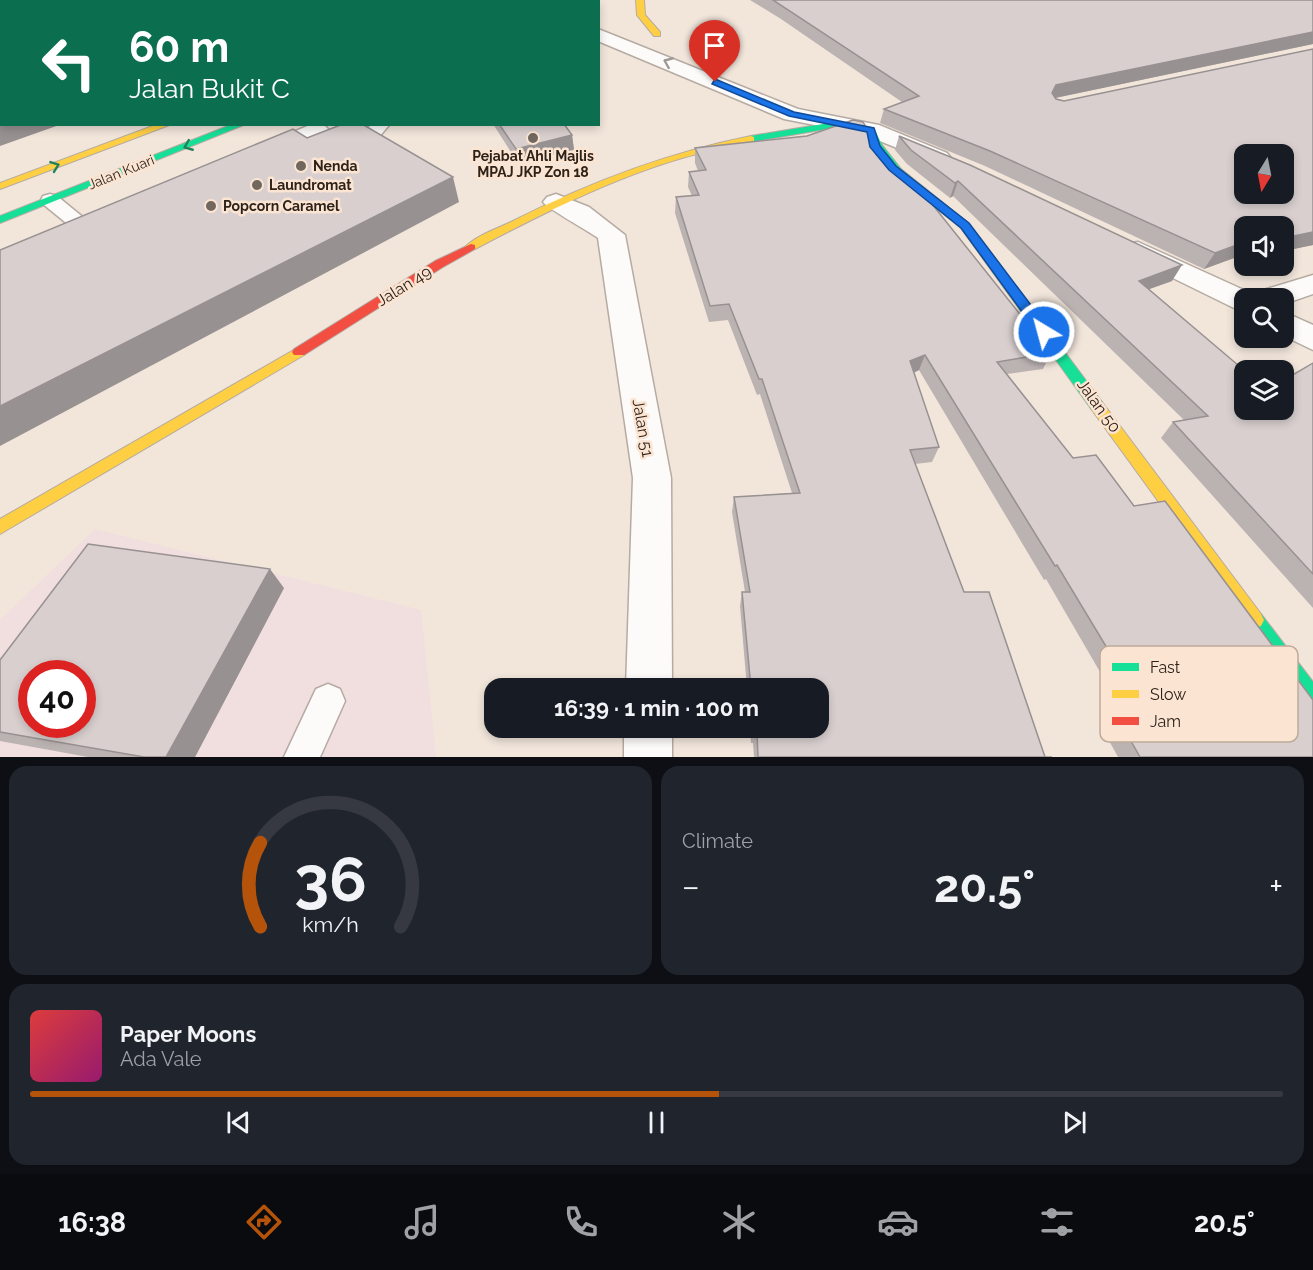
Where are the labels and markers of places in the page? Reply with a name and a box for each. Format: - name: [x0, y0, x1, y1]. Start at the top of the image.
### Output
- pin: [689, 20, 740, 82]
- marker: Pejabat Ahli Majlis MPAJ JKP Zon 18: [526, 131, 540, 145]
- place label: Pejabat Ahli Majlis MPAJ JKP Zon 18: [472, 148, 594, 180]
- place label: Nenda: [313, 158, 357, 174]
- marker: Nenda: [294, 159, 308, 173]
- place label: Laundromat: [269, 177, 352, 193]
- marker: Laundromat: [250, 178, 264, 192]
- place label: Popcorn Caramel: [223, 198, 340, 214]
- marker: Popcorn Caramel: [204, 199, 218, 213]

